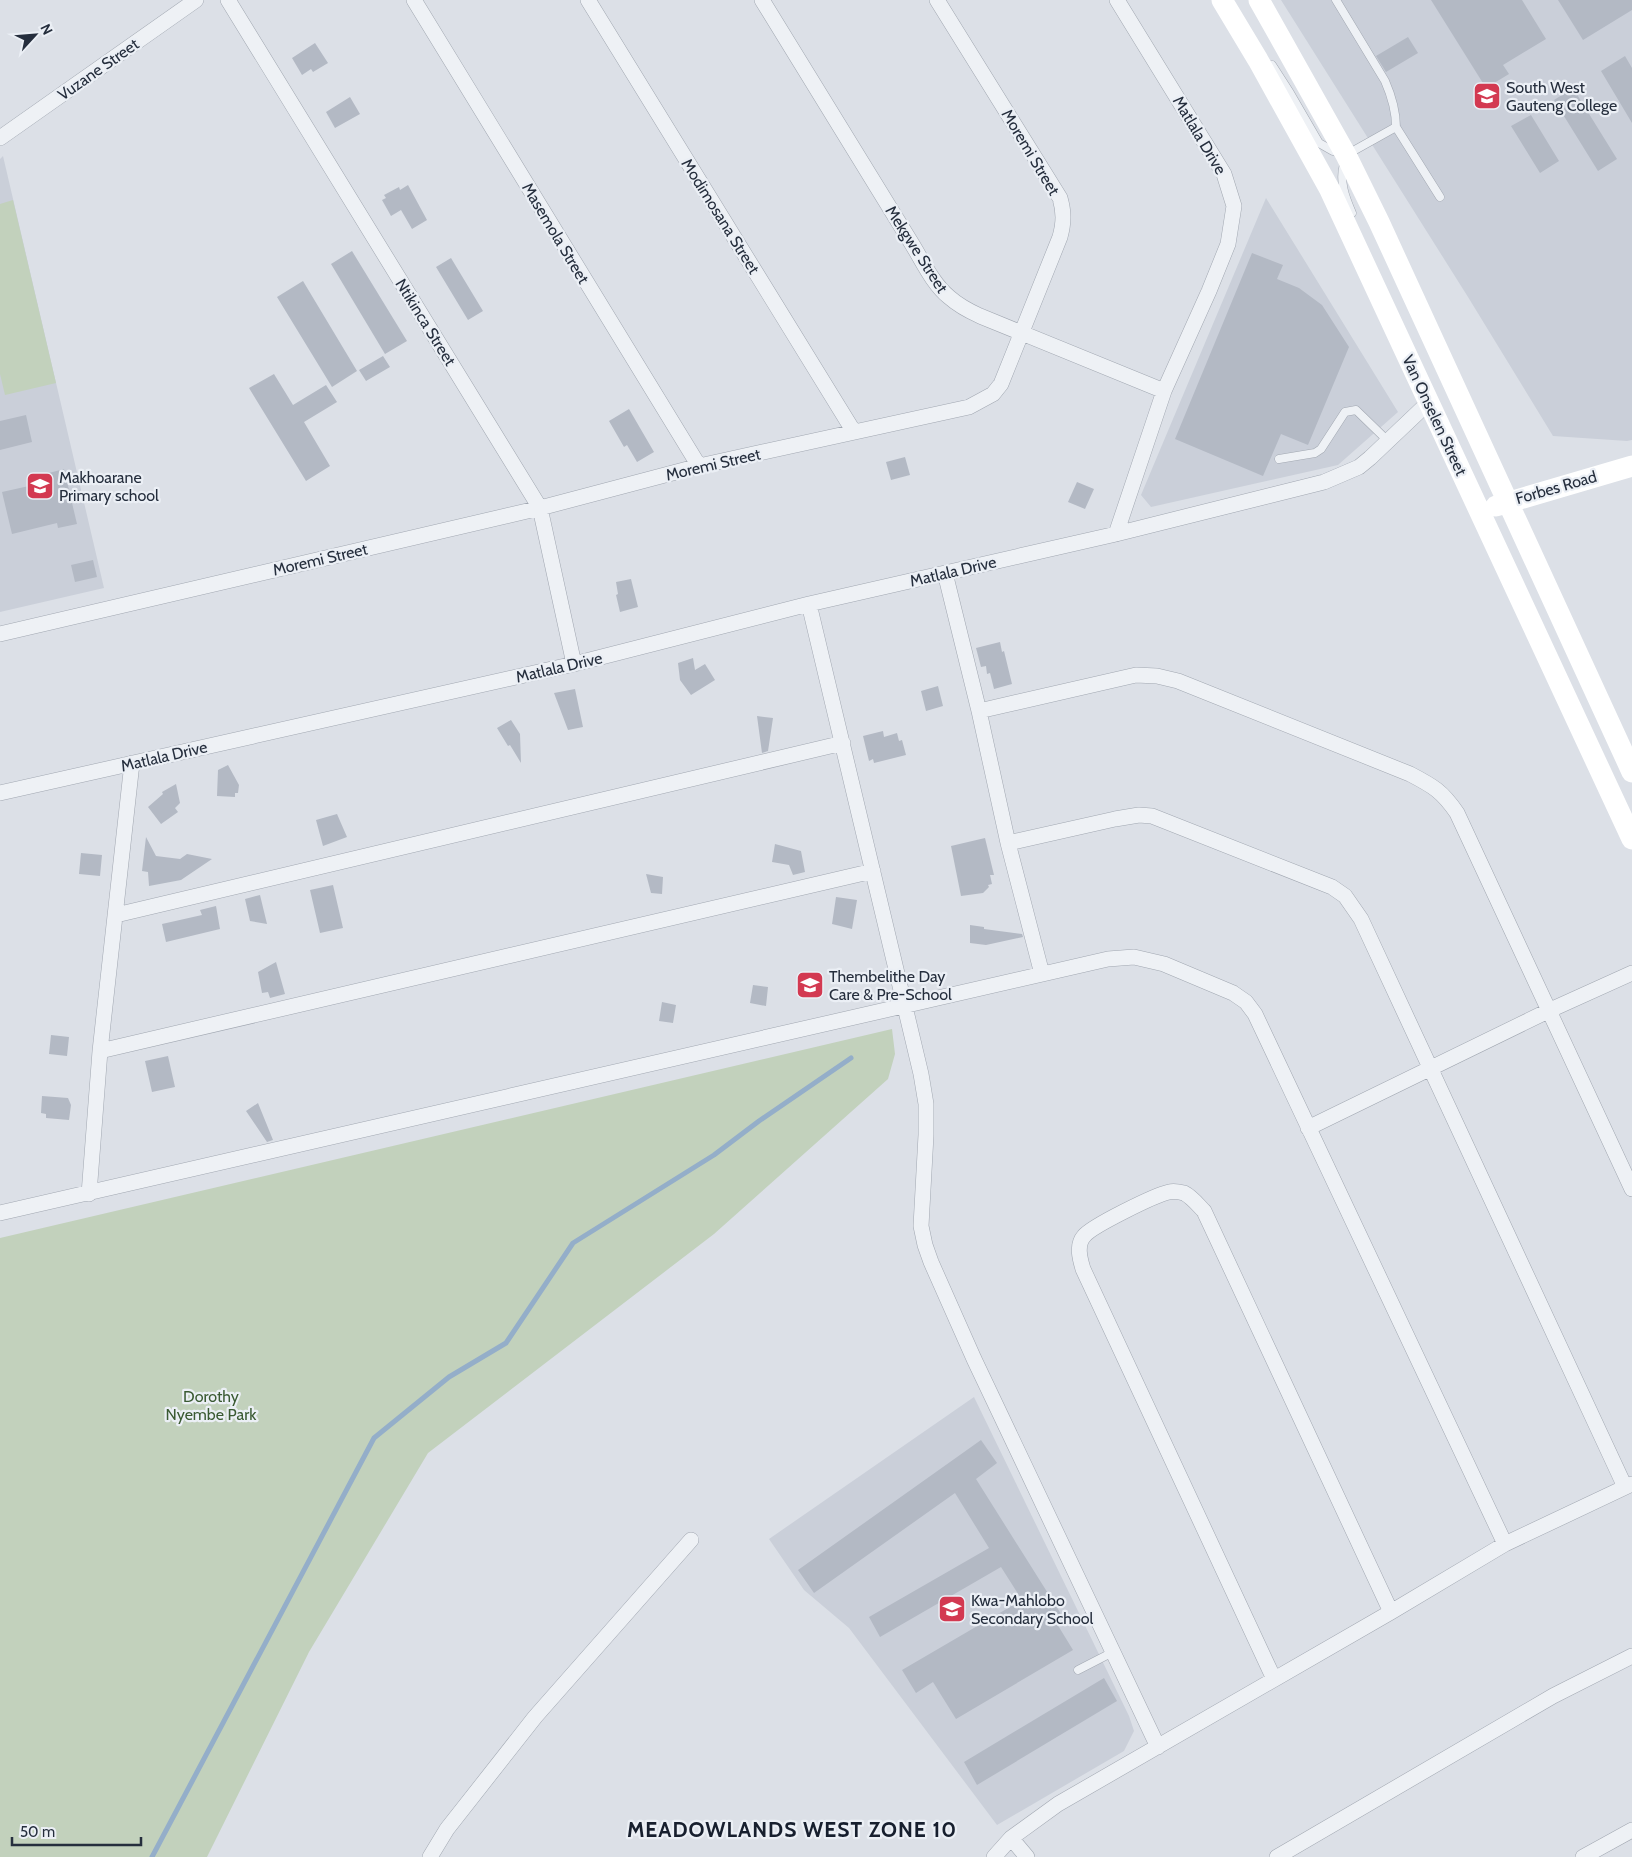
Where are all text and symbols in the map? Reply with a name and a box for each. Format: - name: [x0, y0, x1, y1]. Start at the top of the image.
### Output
- north arrow: [10, 10, 60, 60]
- text: N: [36, 21, 57, 38]
- street label: Vuzane Street: [54, 34, 143, 104]
- place label: South West Gauteng College: [1506, 78, 1617, 115]
- school or university icon: South West Gauteng College: [1472, 81, 1502, 111]
- street label: Matlala Drive: [1169, 93, 1230, 178]
- street label: Moremi Street: [998, 106, 1064, 199]
- street label: Modimosana Street: [677, 155, 764, 278]
- street label: Masemola Street: [518, 179, 593, 288]
- street label: Mekgwe Street: [881, 202, 952, 297]
- street label: Ntikinca Street: [391, 275, 460, 370]
- street label: Van Onselen Street: [1398, 352, 1471, 479]
- street label: Moremi Street: [664, 444, 763, 485]
- street label: Forbes Road: [1513, 467, 1599, 508]
- place label: Makhoarane Primary school: [59, 468, 159, 505]
- school or university icon: Makhoarane Primary school: [25, 471, 55, 501]
- street label: Moremi Street: [271, 539, 370, 580]
- street label: Matlala Drive: [908, 552, 998, 591]
- street label: Matlala Drive: [514, 648, 604, 687]
- street label: Matlala Drive: [119, 737, 209, 776]
- place label: Thembelithe Day Care & Pre-School: [829, 967, 952, 1004]
- school or university icon: Thembelithe Day Care & Pre-School: [795, 970, 825, 1000]
- park label: Dorothy Nyembe Park: [166, 1387, 257, 1424]
- place label: Kwa-Mahlobo Secondary School: [971, 1591, 1094, 1628]
- school or university icon: Kwa-Mahlobo Secondary School: [937, 1594, 967, 1624]
- scale bar: [12, 1814, 141, 1846]
- district label: MEADOWLANDS WEST ZONE 10: [627, 1817, 957, 1842]
- text: 50 m: [20, 1823, 55, 1841]

